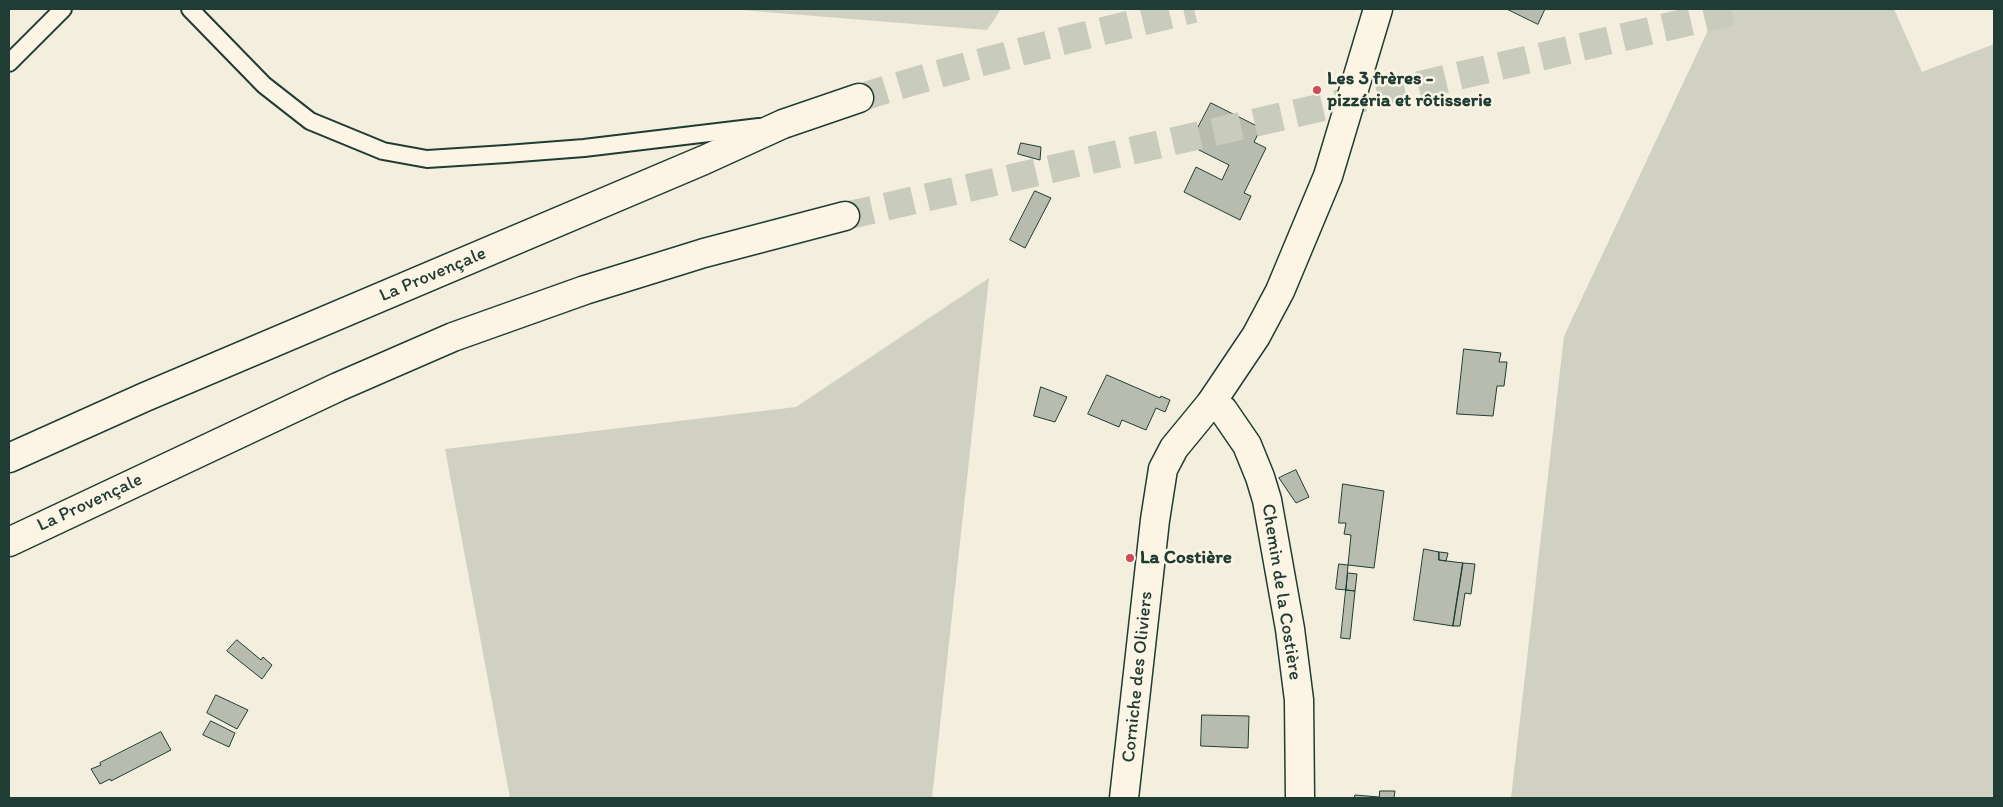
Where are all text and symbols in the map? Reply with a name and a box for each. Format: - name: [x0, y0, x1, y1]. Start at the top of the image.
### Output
- place label: Les 3 frères - pizzéria et rôtisserie: [1327, 68, 1492, 112]
- marker: Les 3 frères - pizzéria et rôtisserie: [1311, 84, 1323, 96]
- street label: La Provençale: [376, 242, 490, 308]
- street label: La Provençale: [34, 469, 146, 537]
- street label: Chemin de la Costière: [1256, 502, 1306, 682]
- place label: La Costière: [1140, 547, 1232, 569]
- marker: La Costière: [1124, 552, 1136, 564]
- street label: Corniche des Oliviers: [1118, 590, 1158, 764]

